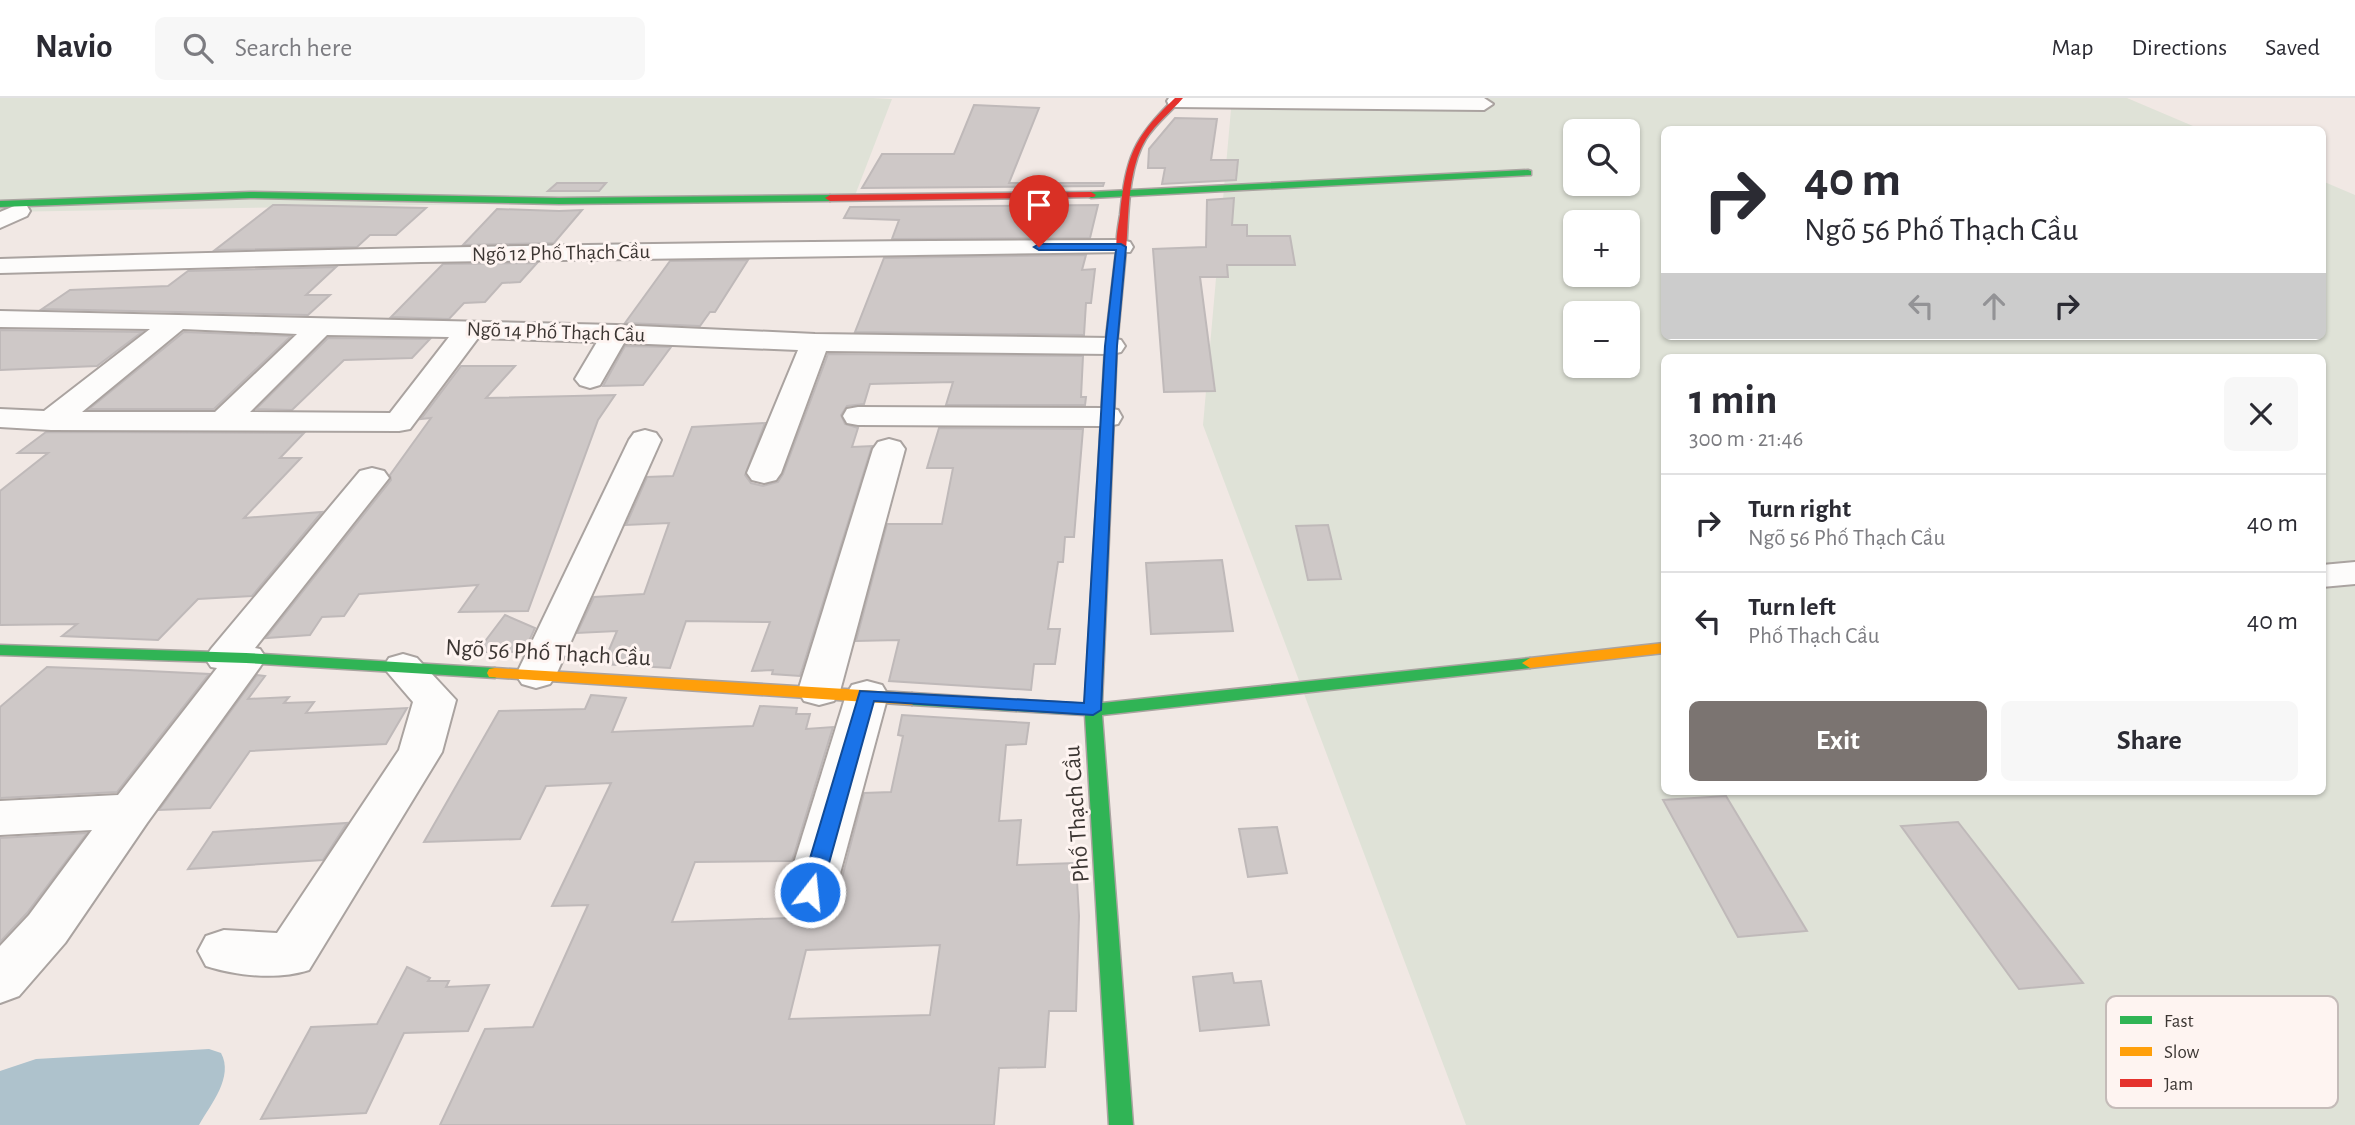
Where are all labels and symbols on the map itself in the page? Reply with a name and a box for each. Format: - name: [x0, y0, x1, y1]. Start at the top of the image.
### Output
- pin: [1009, 175, 1069, 247]
- street label: Ngõ 12 Phố Thạch Cầu: [472, 241, 651, 265]
- street label: Ngõ 14 Phố Thạch Cầu: [466, 318, 646, 346]
- street label: Ngõ 56 Phố Thạch Cầu: [445, 636, 651, 670]
- street label: Phố Thạch Cầu: [1060, 745, 1094, 883]
- position arrow: [773, 855, 847, 929]
- legend: [2106, 996, 2338, 1108]
- text: Fast: [2164, 1012, 2194, 1031]
- text: Slow: [2164, 1043, 2200, 1062]
- text: Jam: [2164, 1075, 2193, 1094]

